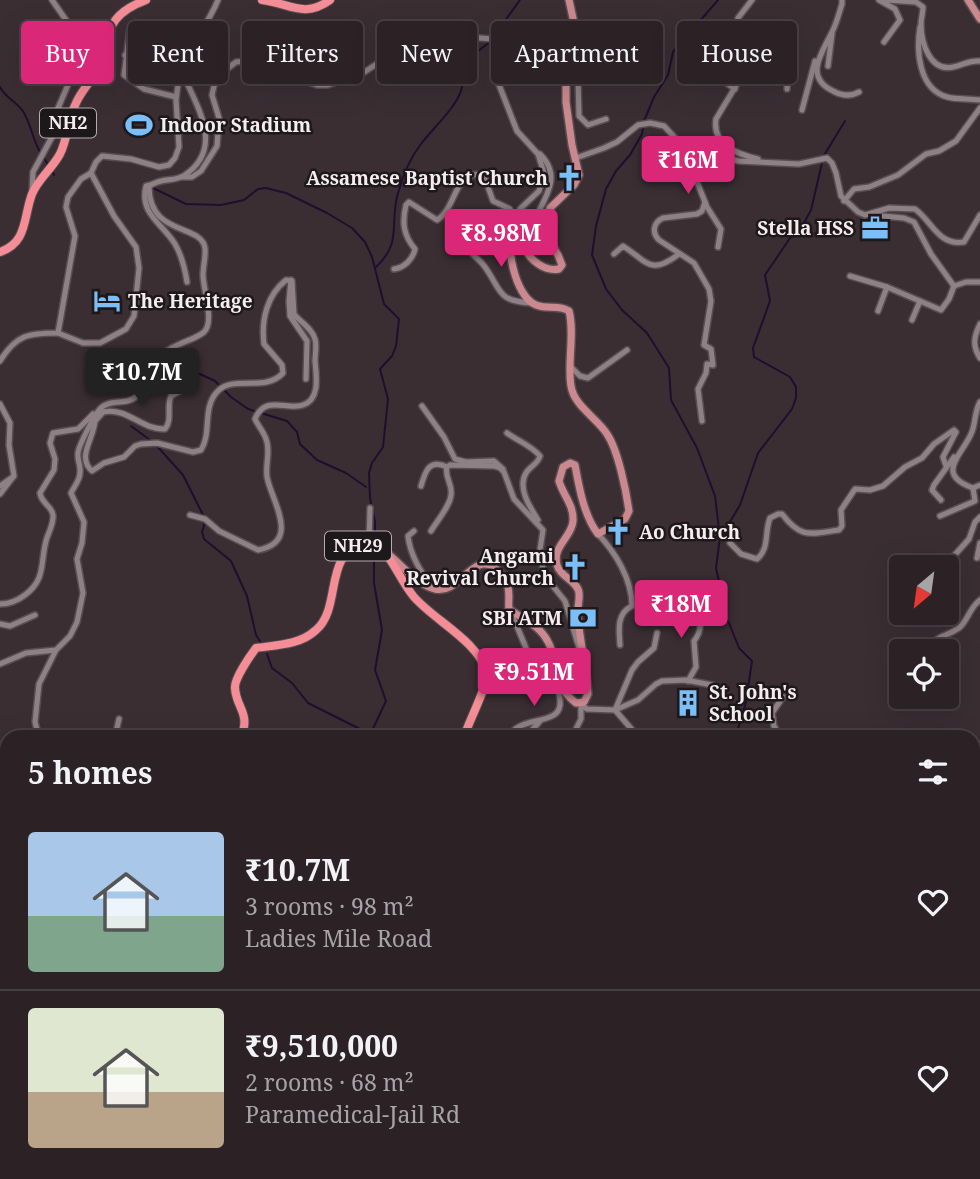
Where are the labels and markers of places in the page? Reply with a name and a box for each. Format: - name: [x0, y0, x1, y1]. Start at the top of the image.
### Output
- sports icon: Indoor Stadium: [124, 110, 154, 140]
- place label: Indoor Stadium: [160, 112, 312, 138]
- pin: ₹16M: [647, 136, 729, 196]
- church icon: Assamese Baptist Church: [554, 163, 584, 193]
- place label: Assamese Baptist Church: [306, 165, 548, 191]
- pin: ₹8.98M: [444, 210, 558, 269]
- office icon: Stella HSS: [860, 213, 890, 243]
- place label: Stella HSS: [757, 215, 854, 241]
- hotel icon: The Heritage: [92, 286, 122, 316]
- place label: The Heritage: [128, 288, 253, 314]
- pin: ₹10.7M: [85, 348, 199, 408]
- church icon: Ao Church: [603, 517, 633, 547]
- place label: Ao Church: [639, 519, 741, 545]
- place label: Angami Revival Church: [406, 543, 554, 591]
- church icon: Angami Revival Church: [560, 552, 590, 582]
- pin: ₹18M: [640, 580, 722, 640]
- bank icon: SBI ATM: [568, 603, 598, 633]
- place label: SBI ATM: [482, 605, 562, 631]
- pin: ₹9.51M: [477, 648, 591, 708]
- place label: St. John's School: [709, 679, 797, 727]
- building icon: St. John's School: [673, 688, 703, 718]

